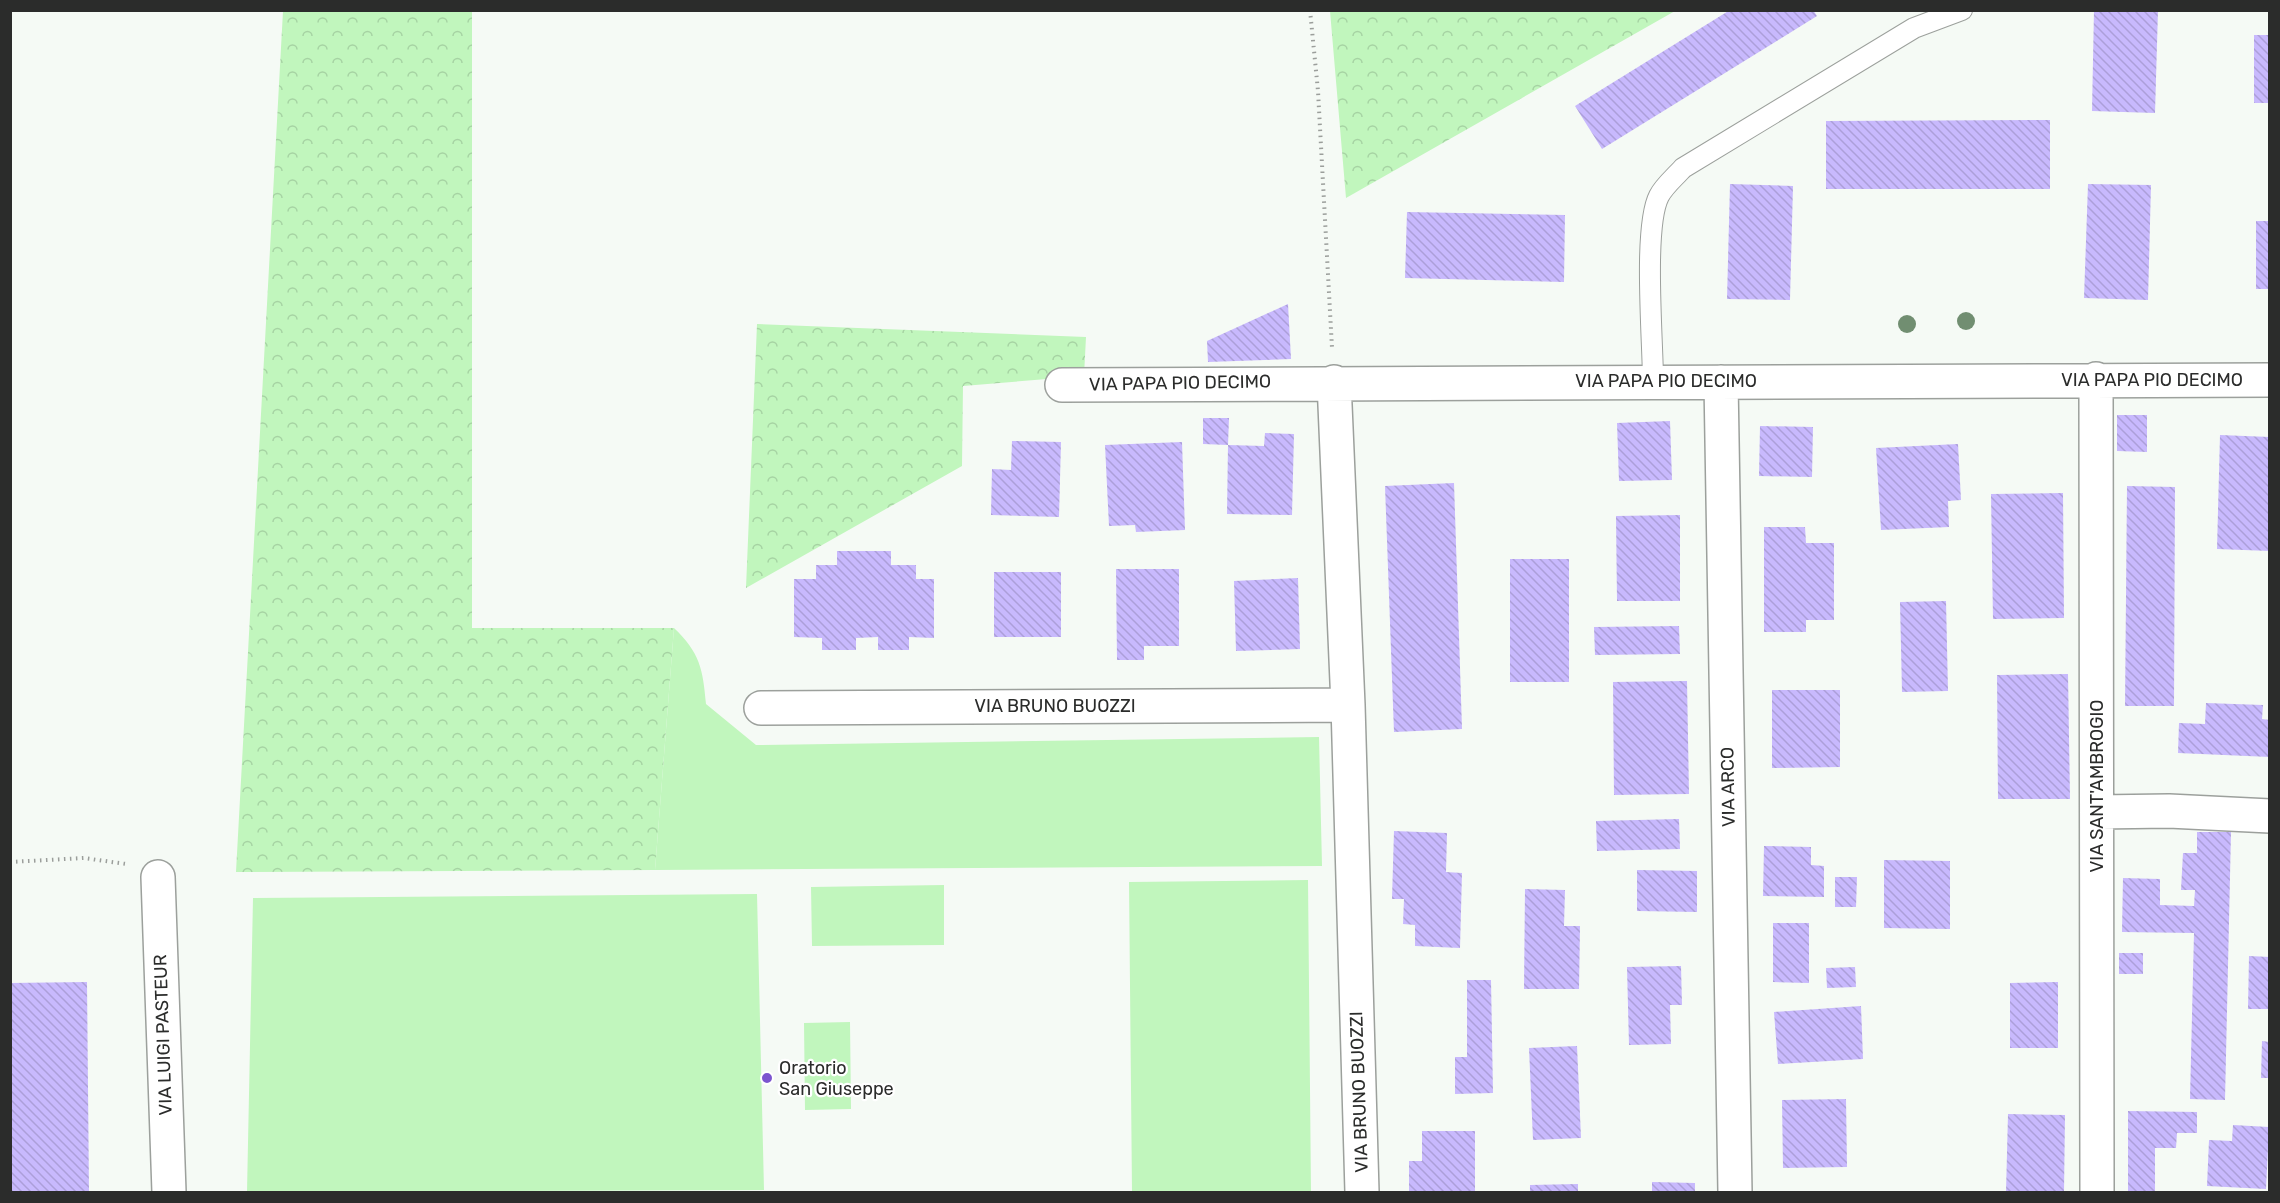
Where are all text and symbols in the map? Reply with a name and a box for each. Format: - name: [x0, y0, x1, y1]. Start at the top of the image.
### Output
- street label: VIA PAPA PIO DECIMO: [2061, 369, 2243, 391]
- street label: VIA PAPA PIO DECIMO: [1089, 370, 1271, 396]
- street label: VIA PAPA PIO DECIMO: [1575, 370, 1757, 392]
- street label: VIA BRUNO BUOZZI: [974, 695, 1136, 717]
- street label: VIA SANT'AMBROGIO: [2086, 699, 2108, 873]
- street label: VIA ARCO: [1716, 747, 1740, 827]
- street label: VIA LUIGI PASTEUR: [149, 954, 177, 1116]
- street label: VIA BRUNO BUOZZI: [1345, 1011, 1373, 1173]
- place label: Oratorio San Giuseppe: [779, 1057, 894, 1100]
- marker: Oratorio San Giuseppe: [760, 1071, 774, 1085]

